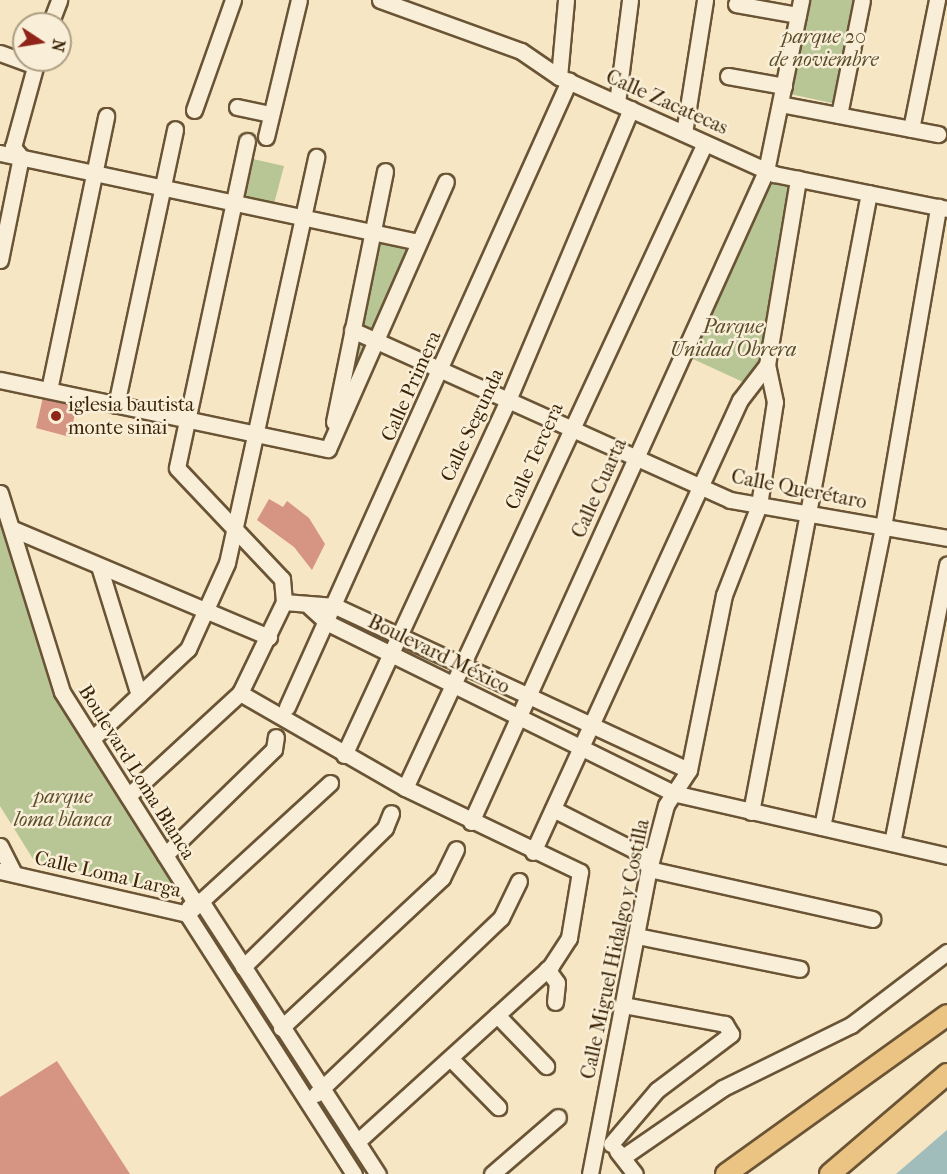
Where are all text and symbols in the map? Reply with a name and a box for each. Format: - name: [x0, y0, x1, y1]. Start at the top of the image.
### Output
- north arrow: [12, 12, 72, 72]
- park label: parque 20 de noviembre: [770, 24, 878, 71]
- text: N: [48, 38, 69, 53]
- street label: Calle Zacatecas: [602, 64, 732, 140]
- park label: Parque Unidad Obrera: [670, 315, 796, 362]
- street label: Calle Primera: [376, 327, 446, 445]
- street label: Calle Segunda: [435, 365, 509, 485]
- place label: iglesia bautista monte sinai: [68, 392, 194, 439]
- street label: Calle Tercera: [500, 399, 568, 513]
- marker: iglesia bautista monte sinai: [49, 409, 63, 423]
- street label: Calle Cuarta: [566, 434, 632, 542]
- street label: Calle Querétaro: [729, 464, 869, 514]
- street label: Boulevard México: [364, 609, 514, 699]
- street label: Boulevard Loma Blanca: [73, 680, 201, 864]
- park label: parque loma blanca: [14, 784, 112, 831]
- street label: Calle Miguel Hidalgo y Costilla: [576, 817, 654, 1081]
- street label: Calle Loma Larga: [32, 845, 184, 903]

